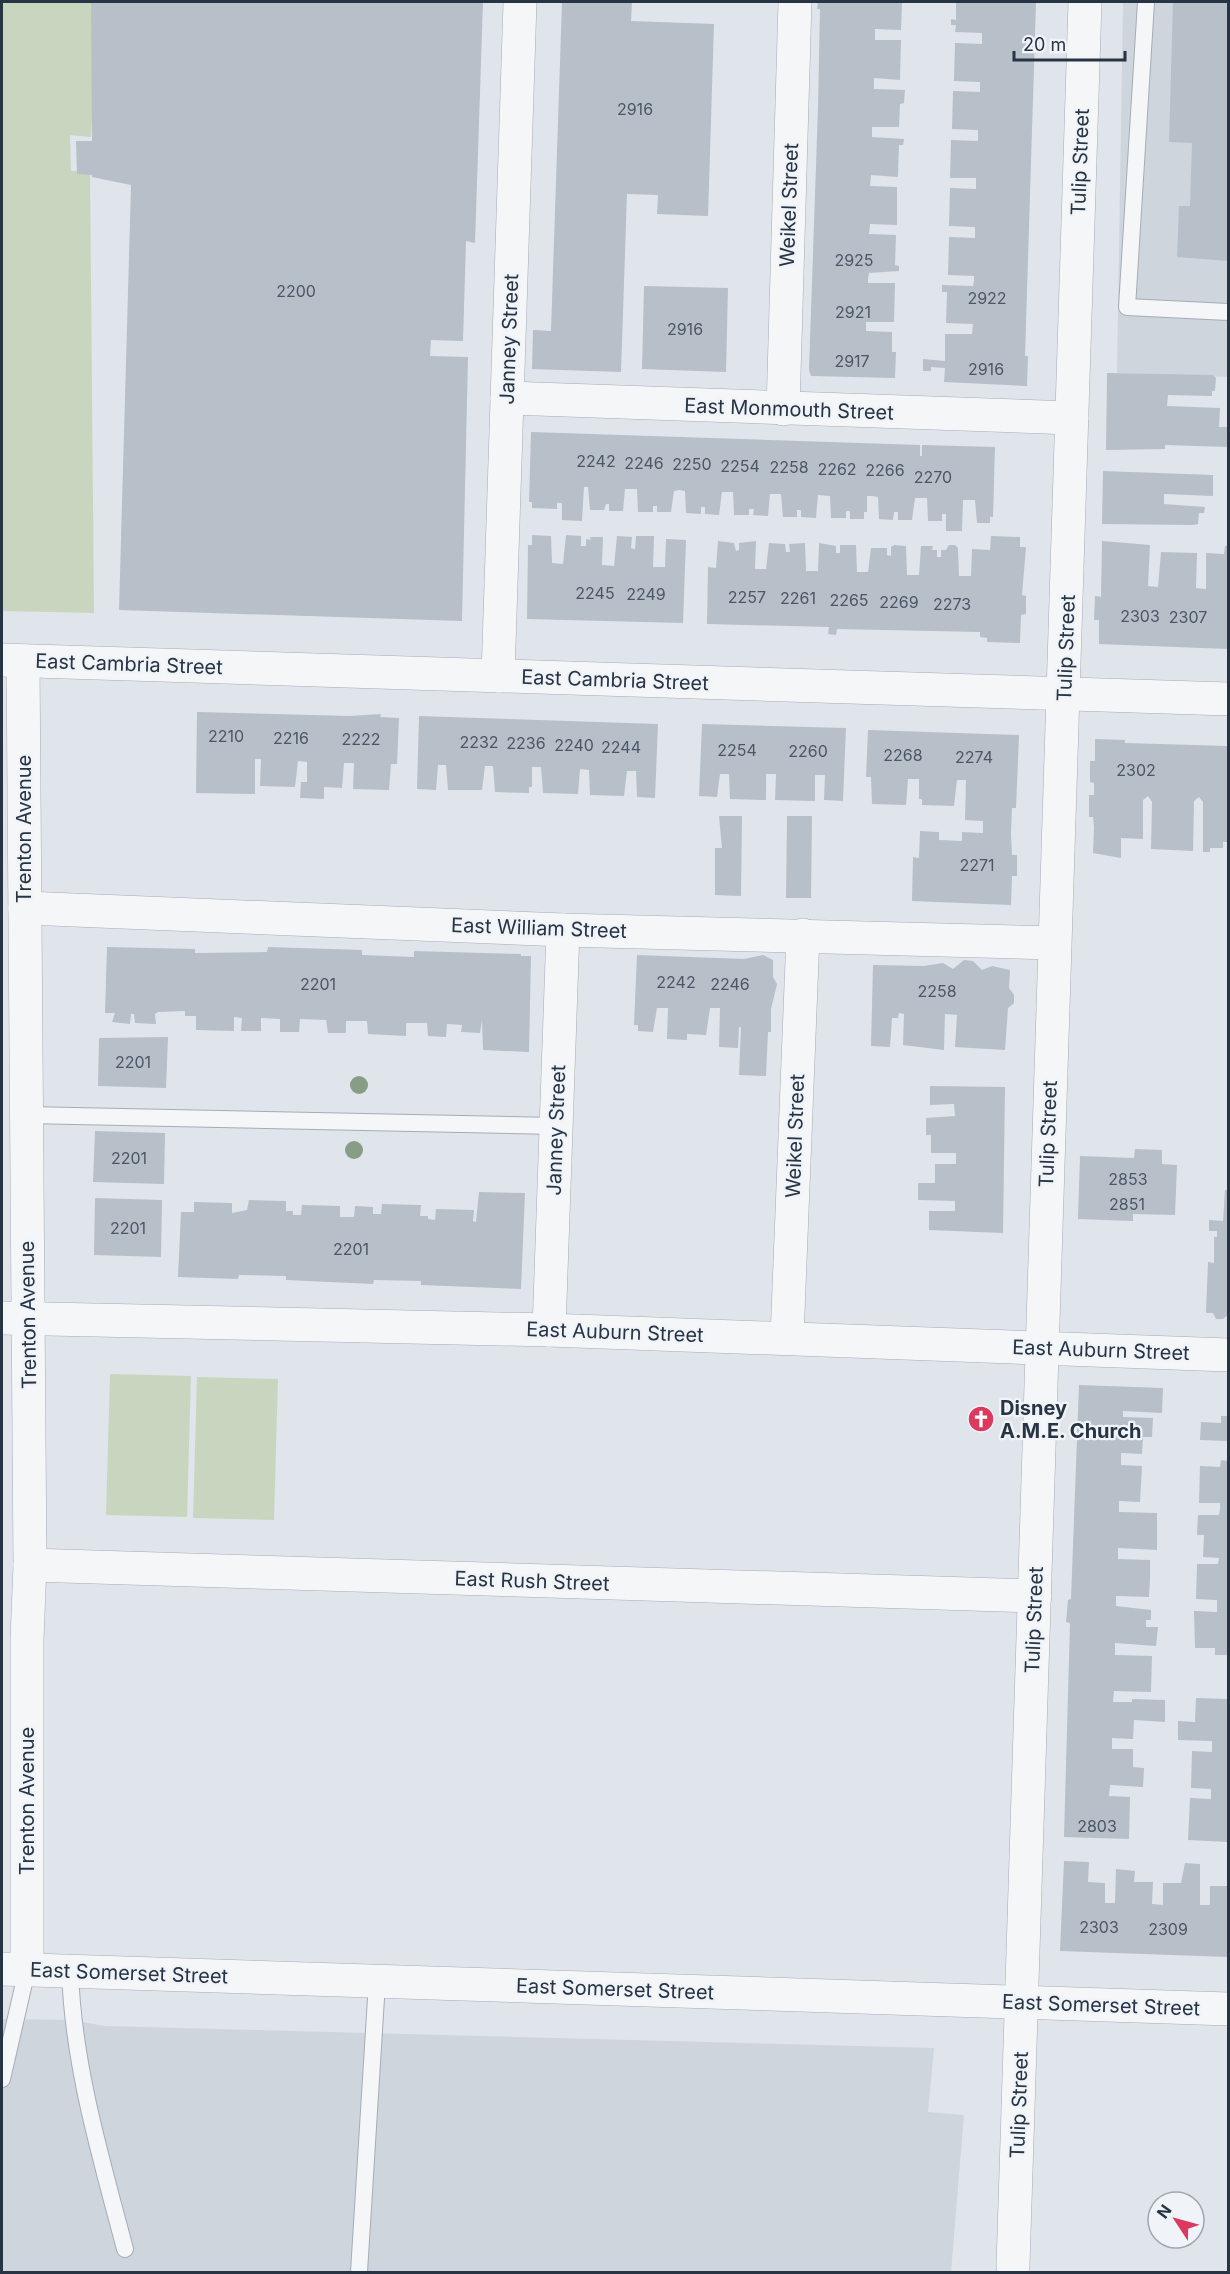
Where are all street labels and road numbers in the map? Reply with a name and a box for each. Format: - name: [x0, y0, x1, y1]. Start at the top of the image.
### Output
- street label: Tulip Street: [1066, 108, 1094, 216]
- street label: Weikel Street: [775, 142, 803, 268]
- street label: Janney Street: [495, 273, 523, 405]
- street label: East Monmouth Street: [684, 393, 895, 425]
- street label: Tulip Street: [1052, 594, 1080, 702]
- street label: East Cambria Street: [35, 649, 224, 679]
- street label: East Cambria Street: [521, 665, 710, 695]
- street label: Trenton Avenue: [12, 755, 36, 903]
- street label: East William Street: [451, 913, 628, 943]
- street label: Janney Street: [542, 1064, 570, 1196]
- street label: Weikel Street: [781, 1073, 809, 1199]
- street label: Tulip Street: [1034, 1080, 1062, 1188]
- street label: Trenton Avenue: [15, 1241, 41, 1389]
- street label: East Auburn Street: [526, 1317, 705, 1347]
- street label: East Auburn Street: [1012, 1335, 1191, 1365]
- street label: East Rush Street: [454, 1566, 610, 1596]
- street label: Tulip Street: [1020, 1566, 1048, 1674]
- street label: Trenton Avenue: [15, 1727, 39, 1875]
- street label: East Somerset Street: [29, 1958, 229, 1988]
- street label: East Somerset Street: [515, 1974, 715, 2004]
- street label: East Somerset Street: [1001, 1990, 1201, 2020]
- street label: Tulip Street: [1005, 2051, 1033, 2159]

